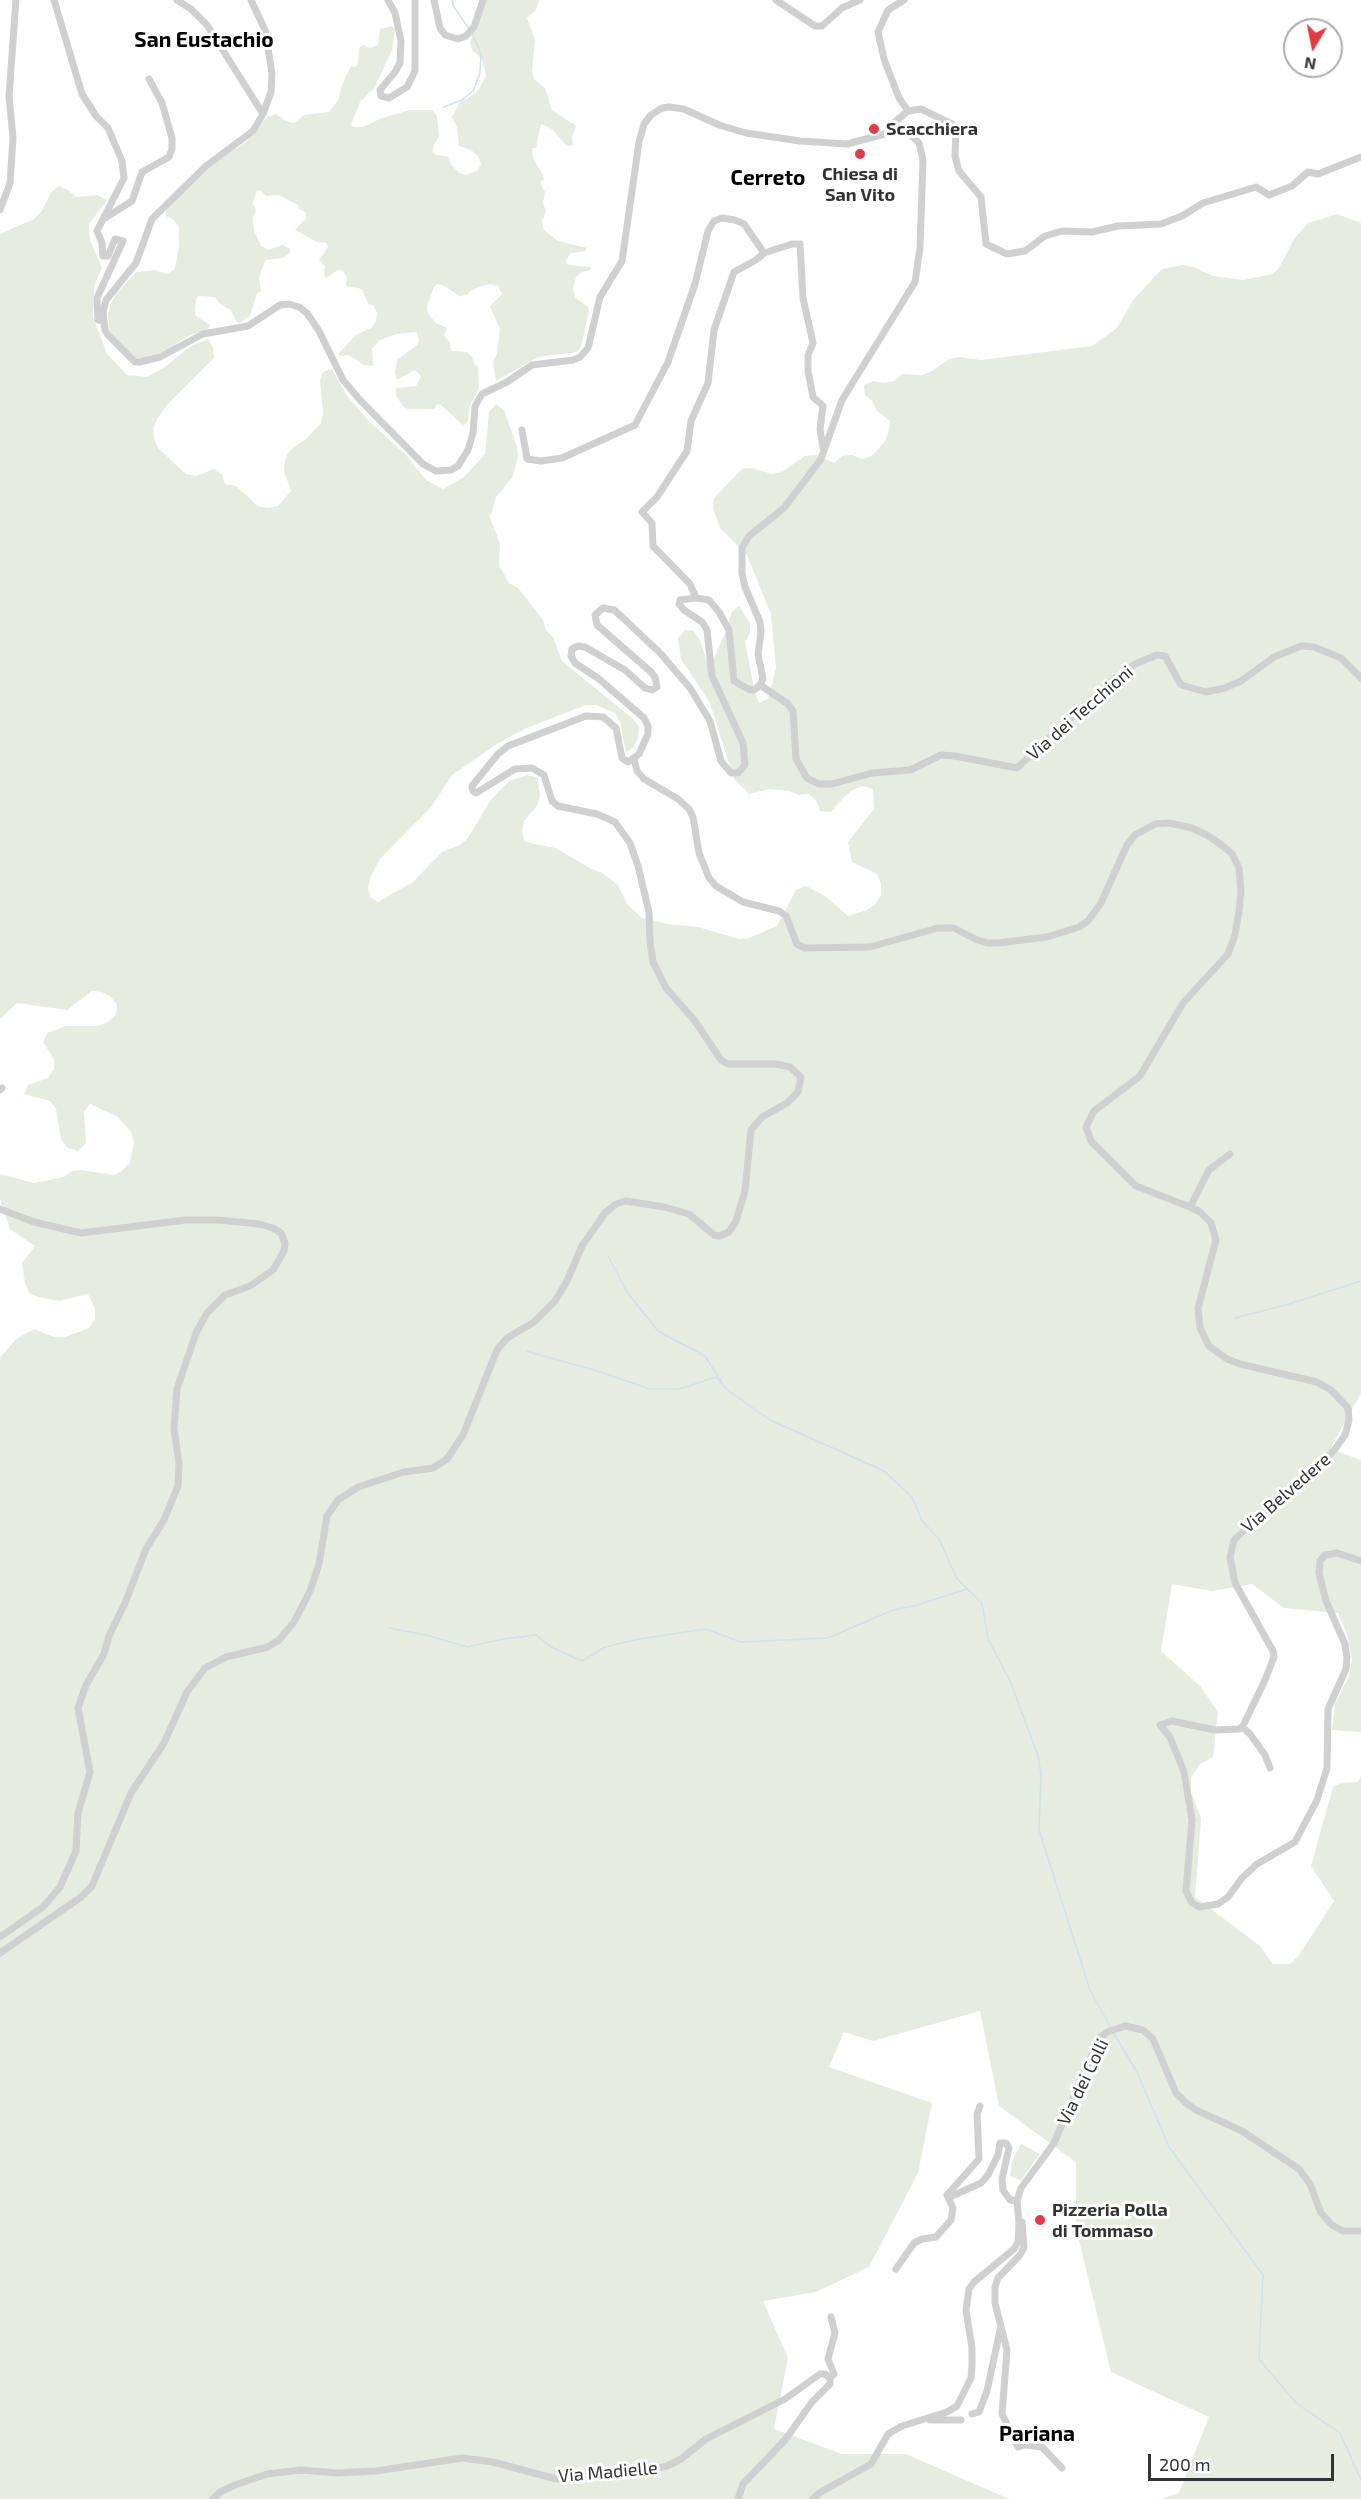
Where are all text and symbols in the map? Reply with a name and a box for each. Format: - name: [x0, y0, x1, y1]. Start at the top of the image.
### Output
- north arrow: [1283, 18, 1343, 78]
- district label: San Eustachio: [134, 27, 274, 53]
- text: N: [1303, 54, 1317, 75]
- place label: Scacchiera: [886, 118, 978, 140]
- marker: Scacchiera: [867, 122, 881, 136]
- marker: Chiesa di San Vito: [853, 147, 867, 161]
- place label: Chiesa di San Vito: [822, 163, 898, 206]
- district label: Cerreto: [731, 165, 805, 191]
- street label: Via dei Tecchioni: [1023, 661, 1137, 765]
- street label: Via Belvedere: [1237, 1448, 1335, 1538]
- street label: Via dei Colli: [1053, 2035, 1113, 2129]
- place label: Pizzeria Polla di Tommaso: [1052, 2199, 1168, 2242]
- marker: Pizzeria Polla di Tommaso: [1033, 2213, 1047, 2227]
- district label: Pariana: [999, 2421, 1075, 2447]
- scale bar: [1151, 2442, 1337, 2480]
- text: 200 m: [1159, 2453, 1211, 2475]
- street label: Via Madielle: [557, 2457, 659, 2487]

